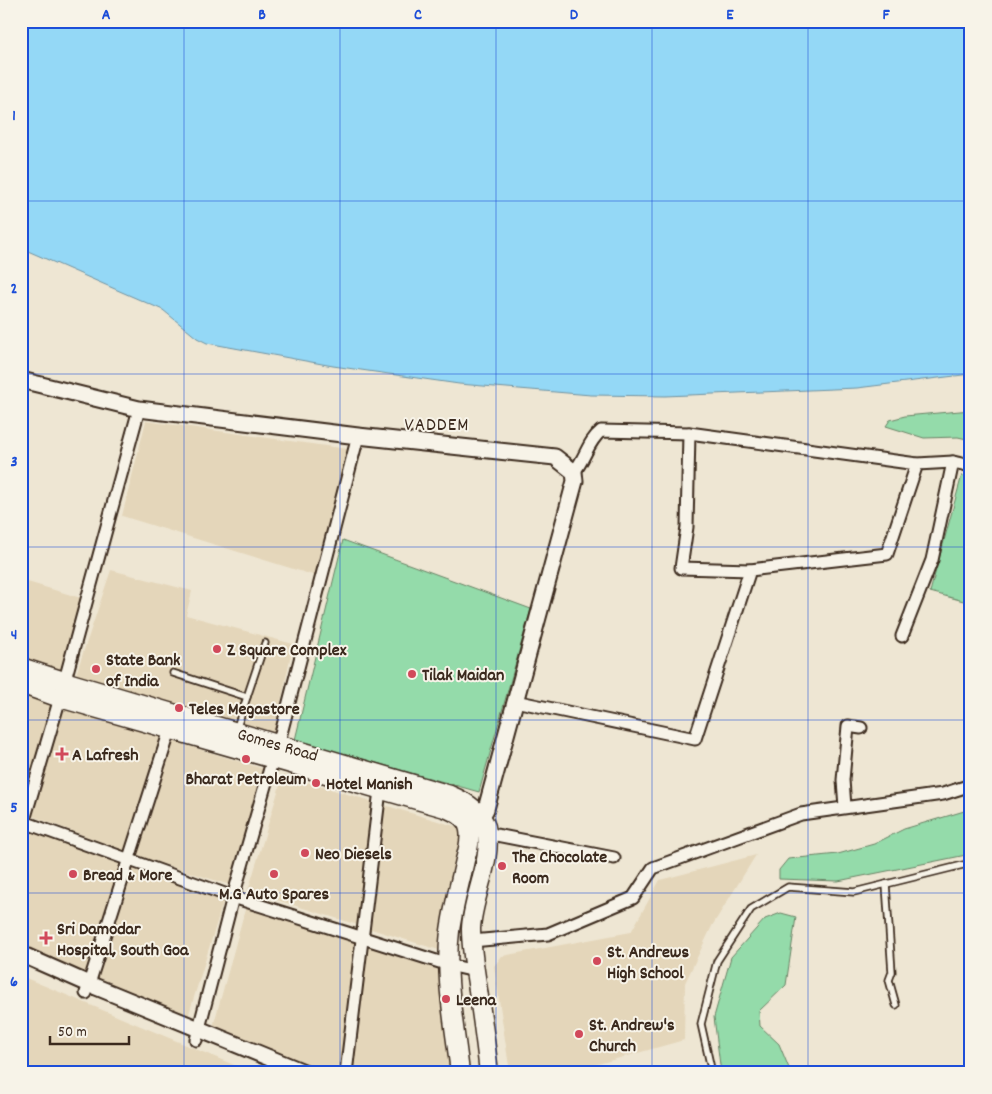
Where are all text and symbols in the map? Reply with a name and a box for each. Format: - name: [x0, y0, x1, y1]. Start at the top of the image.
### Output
- text: A: [102, 4, 111, 27]
- text: B: [258, 4, 266, 27]
- text: C: [414, 4, 422, 27]
- text: D: [570, 4, 579, 27]
- text: E: [726, 4, 734, 27]
- text: F: [882, 4, 890, 27]
- text: 1: [12, 105, 16, 128]
- text: 2: [11, 278, 18, 301]
- district label: VADDEM: [405, 413, 469, 440]
- text: 3: [10, 451, 18, 474]
- text: 4: [11, 624, 17, 647]
- place label: Z Square Complex: [227, 639, 347, 664]
- marker: Z Square Complex: [211, 643, 223, 655]
- place label: State Bank of India: [106, 649, 181, 695]
- marker: State Bank of India: [90, 663, 102, 675]
- place label: Tilak Maidan: [422, 664, 504, 689]
- marker: Tilak Maidan: [406, 668, 418, 680]
- place label: Teles Megastore: [189, 698, 300, 723]
- marker: Teles Megastore: [173, 702, 185, 714]
- street label: Gomes Road: [234, 723, 321, 770]
- place label: A Lafresh: [72, 744, 139, 769]
- marker: A Lafresh: [56, 748, 68, 760]
- marker: Bharat Petroleum: [240, 753, 252, 765]
- place label: Bharat Petroleum: [186, 768, 306, 793]
- place label: Hotel Manish: [326, 773, 413, 798]
- marker: Hotel Manish: [310, 777, 322, 789]
- text: 5: [10, 797, 18, 820]
- place label: Neo Diesels: [315, 843, 392, 868]
- place label: The Chocolate Room: [512, 846, 607, 892]
- marker: Neo Diesels: [299, 847, 311, 859]
- marker: The Chocolate Room: [496, 860, 508, 872]
- place label: Bread & More: [83, 864, 172, 889]
- marker: Bread & More: [67, 868, 79, 880]
- marker: M.G Auto Spares: [268, 868, 280, 880]
- place label: M.G Auto Spares: [219, 883, 329, 908]
- place label: Sri Damodar Hospital, South Goa: [57, 918, 189, 964]
- marker: Sri Damodar Hospital, South Goa: [39, 931, 53, 945]
- place label: St. Andrews High School: [607, 941, 689, 987]
- marker: St. Andrews High School: [591, 955, 603, 967]
- text: 6: [10, 971, 18, 994]
- place label: Leena: [456, 989, 497, 1014]
- marker: Leena: [440, 993, 452, 1005]
- scale bar: [50, 1014, 129, 1046]
- place label: St. Andrew's Church: [589, 1014, 675, 1060]
- text: 50 m: [58, 1022, 87, 1044]
- marker: St. Andrew's Church: [573, 1028, 585, 1040]

